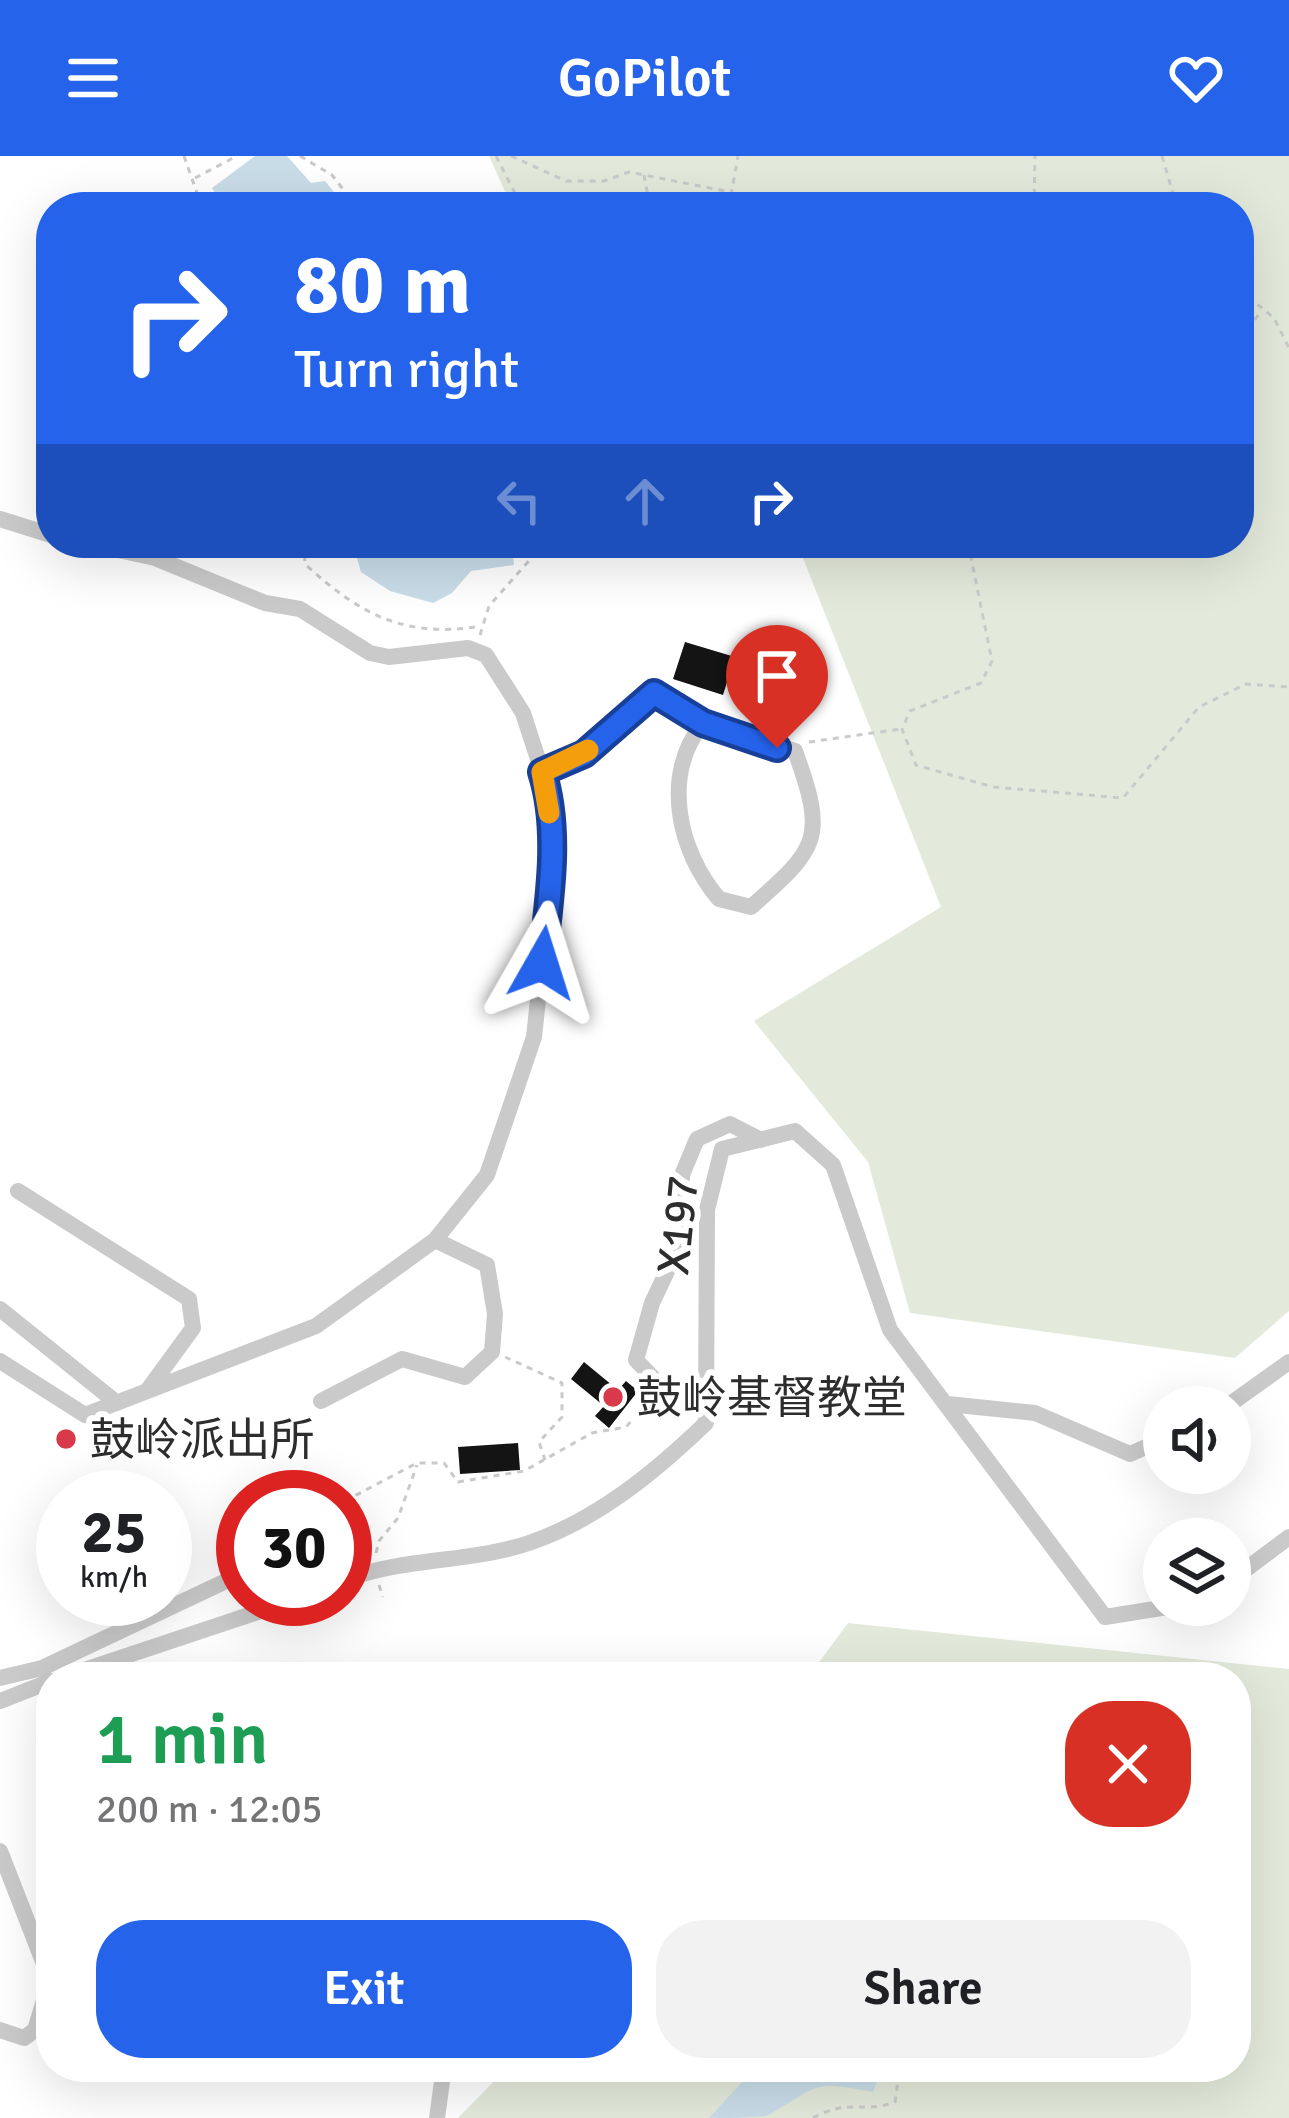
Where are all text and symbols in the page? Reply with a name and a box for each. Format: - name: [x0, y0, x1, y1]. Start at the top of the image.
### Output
- icon: menu: [60, 45, 126, 111]
- text: GoPilot: [558, 45, 731, 112]
- icon: heart: [1163, 45, 1229, 111]
- text: 80 m: [294, 233, 471, 337]
- icon: right: [96, 240, 252, 396]
- text: Turn right: [294, 336, 519, 403]
- icon: left: [486, 468, 552, 534]
- icon: ahead: [612, 468, 678, 534]
- icon: right: [738, 468, 804, 534]
- pin: [726, 625, 828, 748]
- icon: arrive: [744, 643, 810, 709]
- position arrow: [479, 900, 605, 1026]
- street label: X197: [646, 1173, 711, 1277]
- place label: 鼓岭基督教堂: [637, 1371, 907, 1426]
- marker: 鼓岭基督教堂: [600, 1384, 626, 1410]
- map controls: [1143, 1386, 1251, 1626]
- button: sound: [1143, 1386, 1251, 1494]
- place label: 鼓岭派出所: [90, 1413, 315, 1468]
- marker: 鼓岭派出所: [53, 1426, 79, 1452]
- speed limit sign: 30: [216, 1470, 372, 1626]
- text: 25: [82, 1496, 146, 1570]
- button: layers: [1143, 1518, 1251, 1626]
- text: km/h: [80, 1559, 148, 1596]
- text: 1 min: [96, 1695, 268, 1784]
- button: close: [1065, 1701, 1191, 1827]
- text: 200 m · 12:05: [96, 1785, 323, 1833]
- button: Exit: [96, 1920, 632, 2058]
- button: Share: [656, 1920, 1191, 2058]

